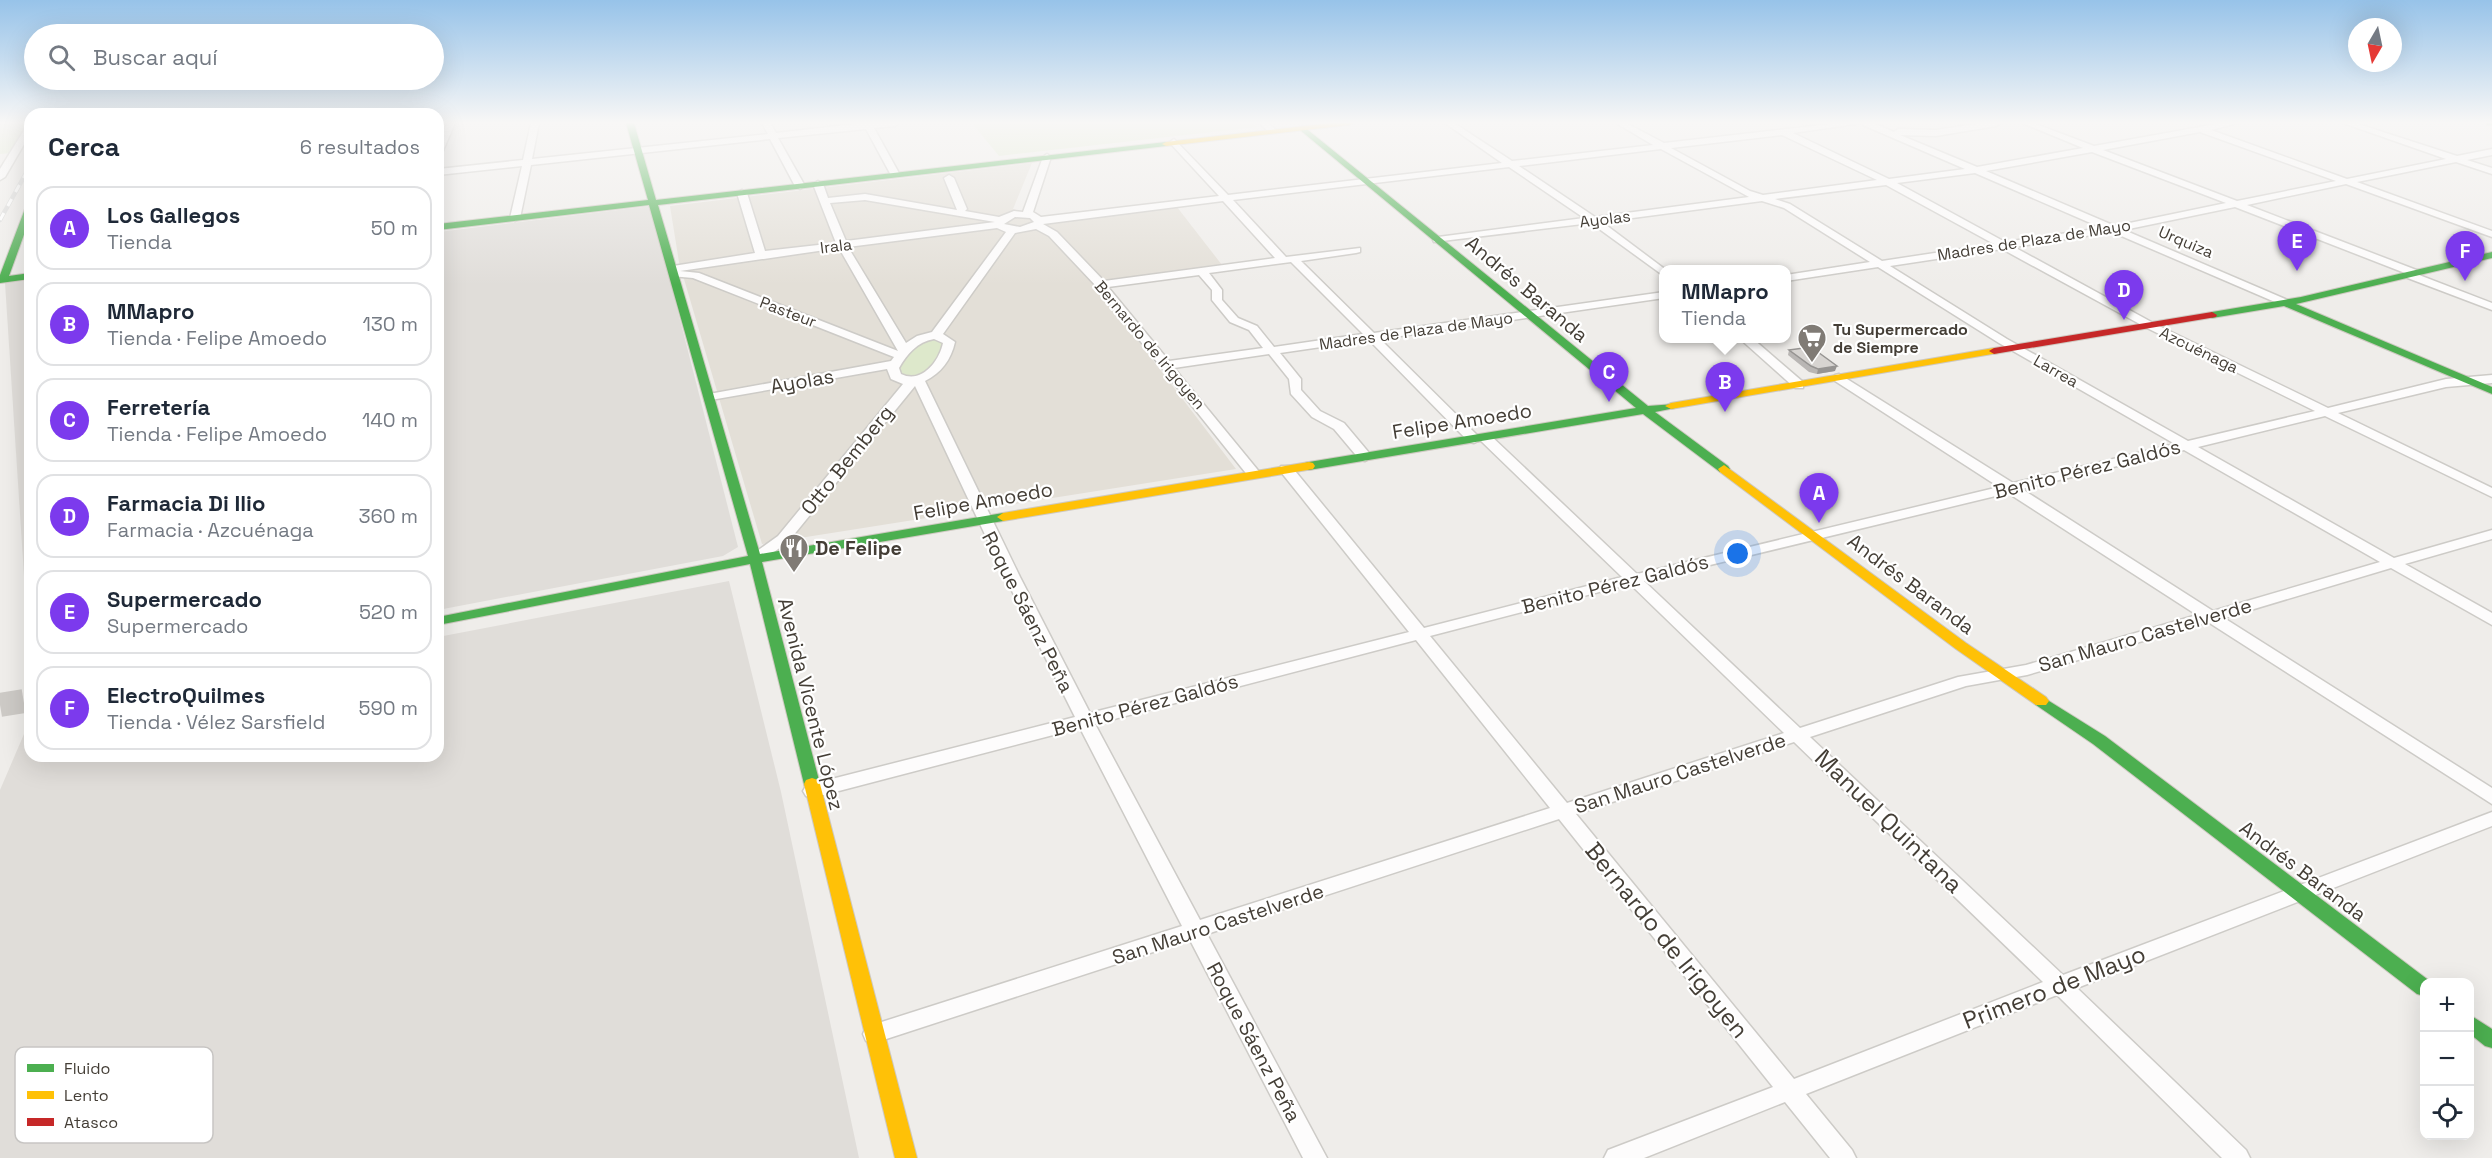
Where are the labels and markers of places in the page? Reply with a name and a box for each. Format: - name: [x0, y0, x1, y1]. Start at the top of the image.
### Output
- pin: E: [2278, 222, 2316, 271]
- pin: F: [2446, 232, 2484, 281]
- pin: D: [2104, 270, 2144, 320]
- place label: Tu Supermercado de Siempre: [1833, 319, 1968, 358]
- supermarket icon: Tu Supermercado de Siempre: [1796, 322, 1828, 364]
- pin: C: [1590, 352, 1628, 402]
- pin: B: [1706, 362, 1744, 412]
- pin: A: [1800, 474, 1838, 523]
- restaurant icon: De Felipe: [778, 532, 810, 574]
- place label: De Felipe: [815, 535, 902, 561]

